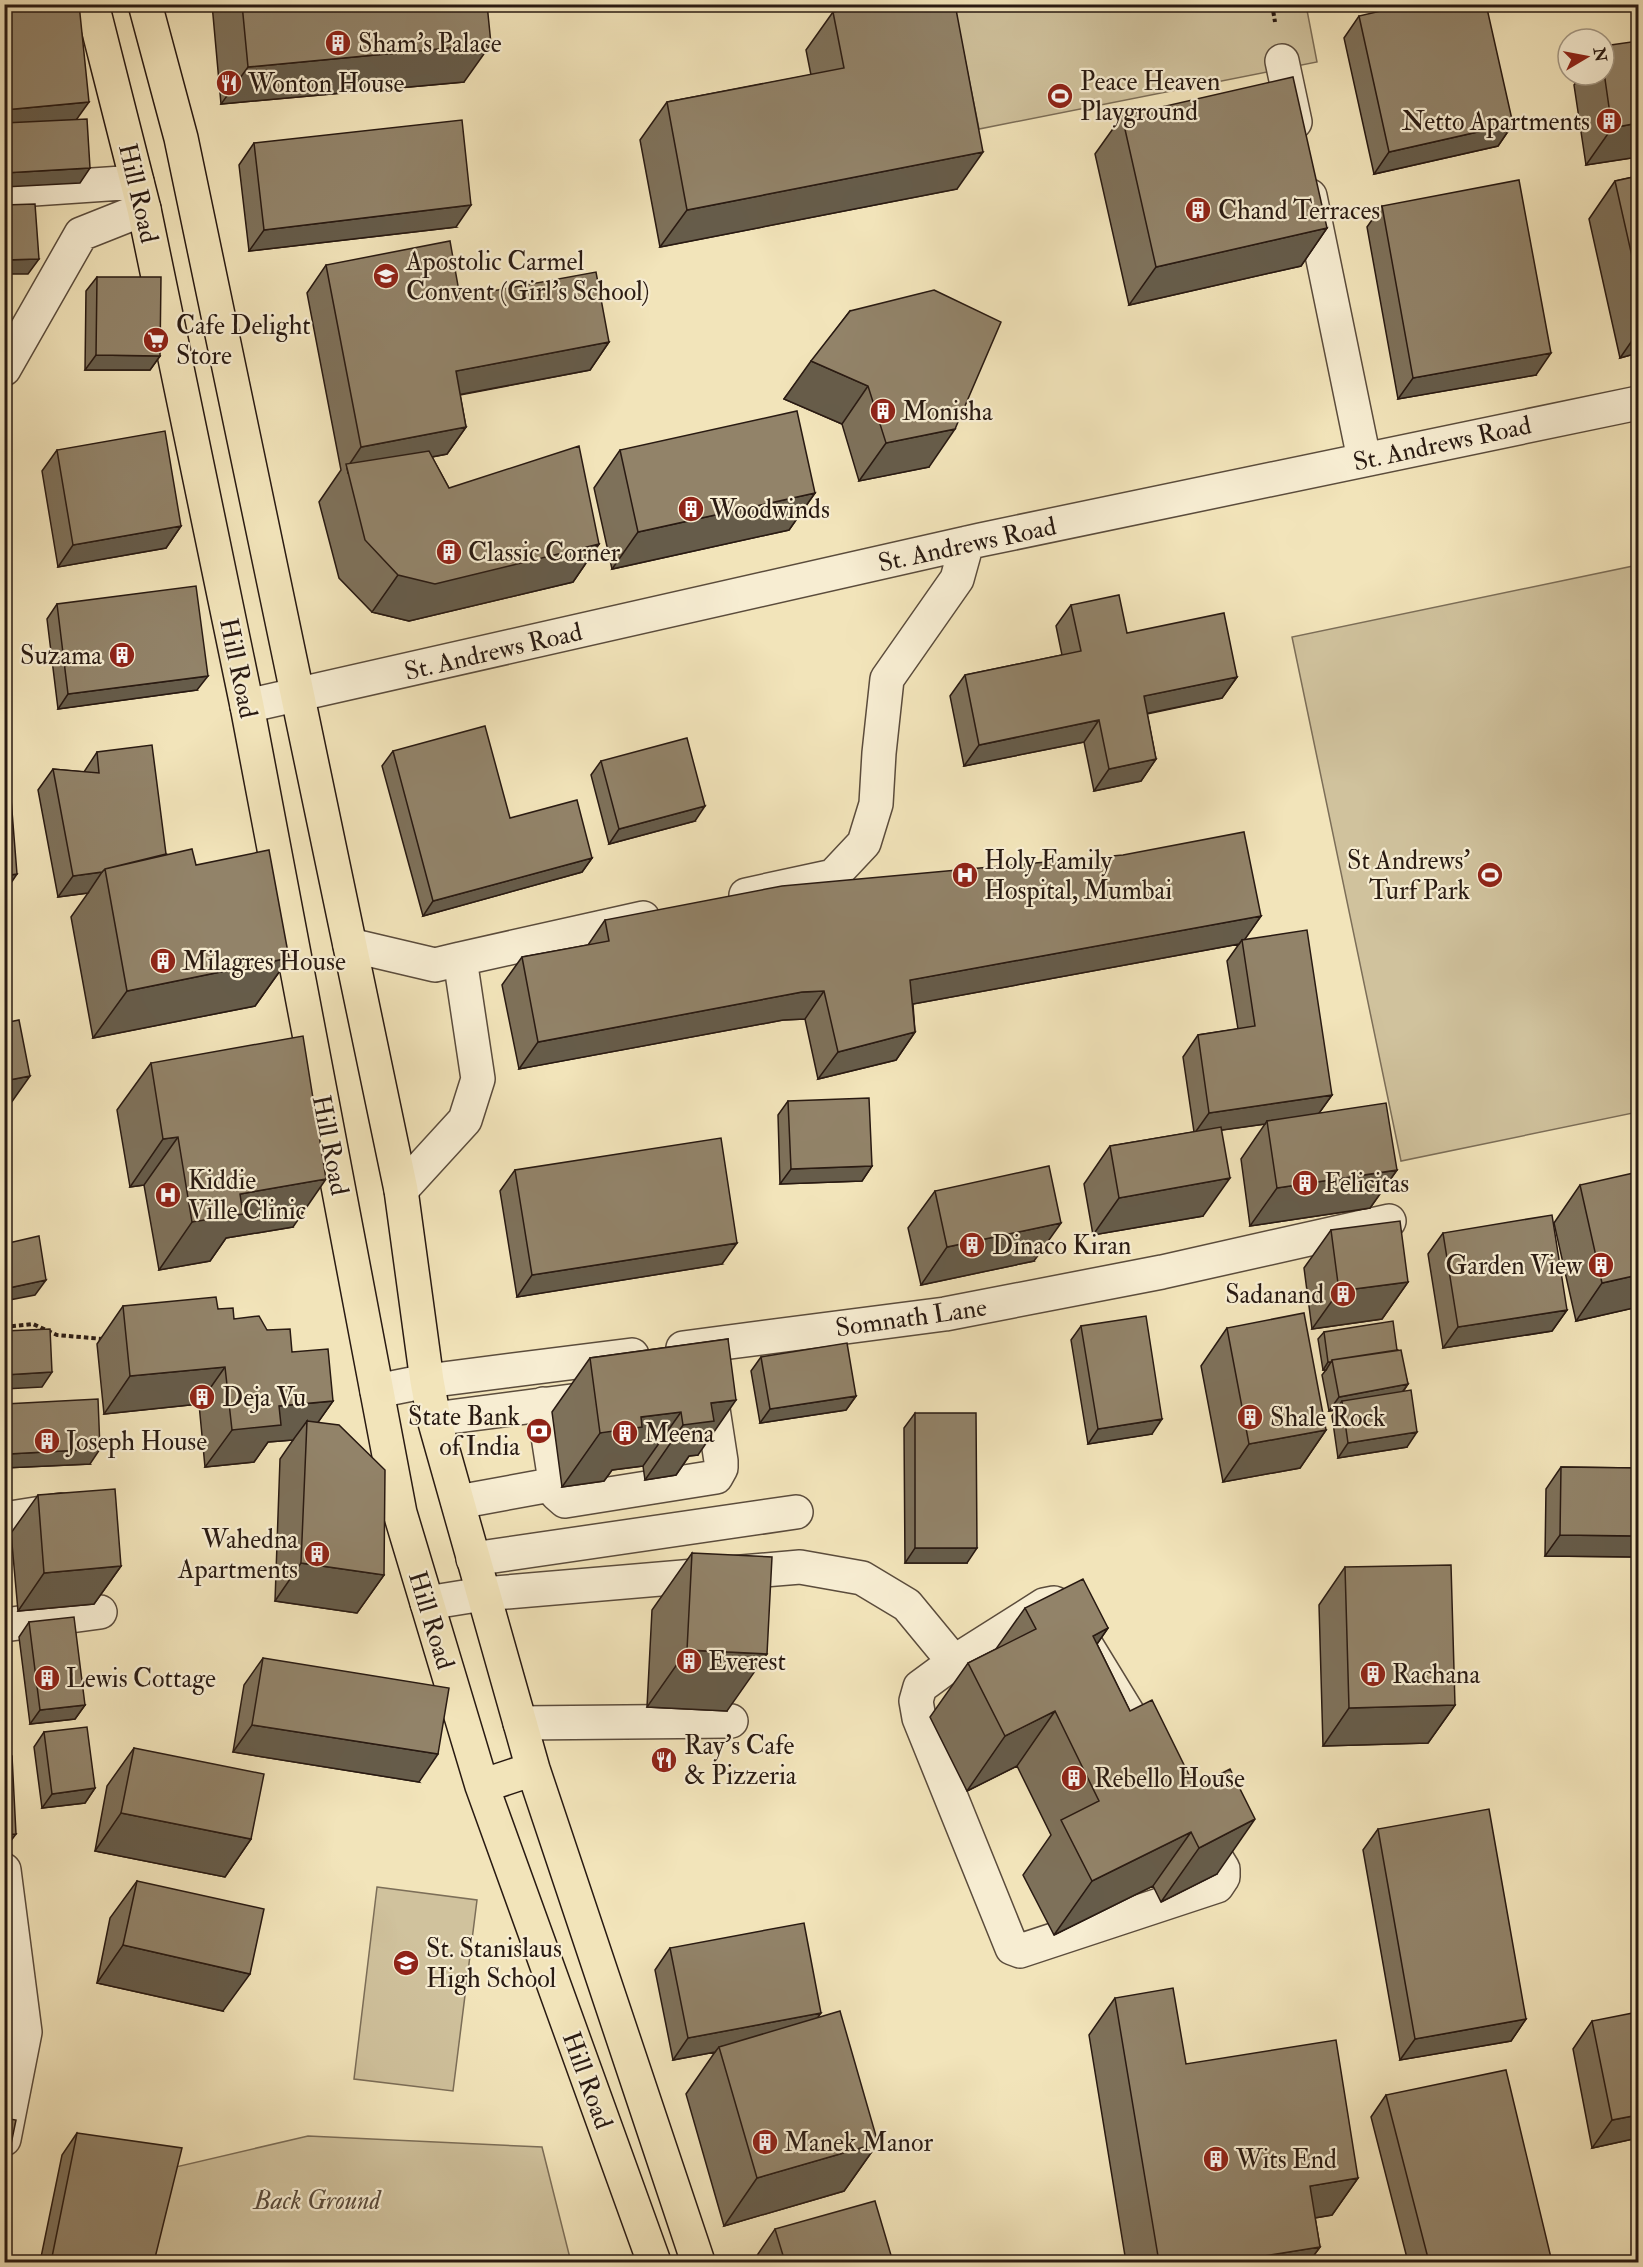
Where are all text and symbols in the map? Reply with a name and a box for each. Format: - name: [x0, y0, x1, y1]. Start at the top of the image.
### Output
- north arrow: [1556, 27, 1616, 87]
- building icon: Sham's Palace: [323, 28, 353, 58]
- place label: Sham's Palace: [358, 28, 502, 60]
- text: N: [1589, 45, 1611, 64]
- place label: Peace Heaven Playground: [1080, 66, 1220, 128]
- restaurant icon: Wonton House: [214, 68, 244, 98]
- place label: Wonton House: [247, 68, 404, 100]
- sports icon: Peace Heaven Playground: [1045, 81, 1075, 111]
- place label: Netto Apartments: [1402, 106, 1590, 139]
- building icon: Netto Apartments: [1594, 106, 1624, 136]
- street label: Hill Road: [111, 140, 165, 246]
- building icon: Chand Terraces: [1183, 195, 1213, 225]
- place label: Chand Terraces: [1218, 195, 1380, 227]
- place label: Apostolic Carmel Convent (Girl's School): [405, 246, 650, 308]
- school or university icon: Apostolic Carmel Convent (Girl's School): [371, 261, 401, 291]
- place label: Cafe Delight Store: [176, 310, 311, 372]
- supermarket icon: Cafe Delight Store: [141, 325, 171, 355]
- building icon: Monisha: [868, 396, 898, 426]
- place label: Monisha: [902, 396, 993, 428]
- street label: St. Andrews Road: [1350, 409, 1534, 478]
- building icon: Woodwinds: [676, 494, 706, 524]
- place label: Woodwinds: [709, 494, 830, 526]
- street label: St. Andrews Road: [875, 510, 1059, 579]
- building icon: Classic Corner: [434, 537, 464, 567]
- place label: Classic Corner: [468, 537, 620, 569]
- street label: Hill Road: [212, 615, 264, 721]
- street label: St. Andrews Road: [401, 616, 585, 688]
- place label: Suzama: [20, 640, 102, 672]
- building icon: Suzama: [107, 640, 137, 670]
- place label: Holy Family Hospital, Mumbai: [984, 845, 1172, 908]
- place label: St Andrews' Turf Park: [1347, 845, 1471, 907]
- hospital icon: Holy Family Hospital, Mumbai: [950, 860, 980, 890]
- sports icon: St Andrews' Turf Park: [1475, 860, 1505, 890]
- building icon: Milagres House: [148, 946, 178, 976]
- place label: Milagres House: [182, 946, 346, 978]
- street label: Hill Road: [305, 1092, 355, 1198]
- place label: Kiddie Ville Clinic: [188, 1165, 306, 1227]
- building icon: Felicitas: [1290, 1168, 1320, 1198]
- place label: Felicitas: [1324, 1168, 1409, 1200]
- hospital icon: Kiddie Ville Clinic: [153, 1180, 183, 1210]
- building icon: Dinaco Kiran: [957, 1230, 987, 1260]
- place label: Dinaco Kiran: [992, 1230, 1131, 1262]
- place label: Garden View: [1445, 1250, 1583, 1282]
- building icon: Garden View: [1586, 1250, 1616, 1280]
- place label: Sadanand: [1225, 1279, 1324, 1311]
- building icon: Sadanand: [1328, 1279, 1358, 1309]
- street label: Somnath Lane: [833, 1292, 989, 1344]
- building icon: Deja Vu: [187, 1382, 217, 1412]
- place label: Deja Vu: [222, 1382, 306, 1414]
- place label: State Bank of India: [408, 1401, 521, 1463]
- building icon: Shale Rock: [1235, 1402, 1265, 1432]
- place label: Shale Rock: [1270, 1402, 1386, 1434]
- bank icon: State Bank of India: [524, 1416, 554, 1446]
- building icon: Meena: [610, 1418, 640, 1448]
- place label: Meena: [644, 1418, 715, 1450]
- building icon: Joseph House: [32, 1426, 62, 1456]
- place label: Joseph House: [65, 1426, 207, 1459]
- place label: Wahedna Apartments: [177, 1524, 298, 1587]
- building icon: Wahedna Apartments: [302, 1539, 332, 1569]
- street label: Hill Road: [401, 1567, 461, 1674]
- building icon: Everest: [674, 1646, 704, 1676]
- place label: Everest: [708, 1646, 786, 1678]
- building icon: Rachana: [1358, 1659, 1388, 1689]
- place label: Rachana: [1392, 1659, 1481, 1691]
- building icon: Lewis Cottage: [32, 1663, 62, 1693]
- place label: Lewis Cottage: [66, 1663, 216, 1695]
- place label: Ray's Cafe & Pizzeria: [684, 1730, 797, 1792]
- restaurant icon: Ray's Cafe & Pizzeria: [649, 1745, 679, 1775]
- building icon: Rebello House: [1059, 1763, 1089, 1793]
- place label: Rebello House: [1094, 1763, 1245, 1795]
- place label: St. Stanislaus High School: [426, 1933, 562, 1995]
- school or university icon: St. Stanislaus High School: [391, 1948, 421, 1978]
- street label: Hill Road: [555, 2027, 620, 2134]
- building icon: Manek Manor: [750, 2127, 780, 2157]
- place label: Manek Manor: [784, 2127, 933, 2159]
- building icon: Wits End: [1201, 2144, 1231, 2174]
- place label: Wits End: [1235, 2144, 1337, 2176]
- park label: Back Ground: [252, 2185, 383, 2217]

